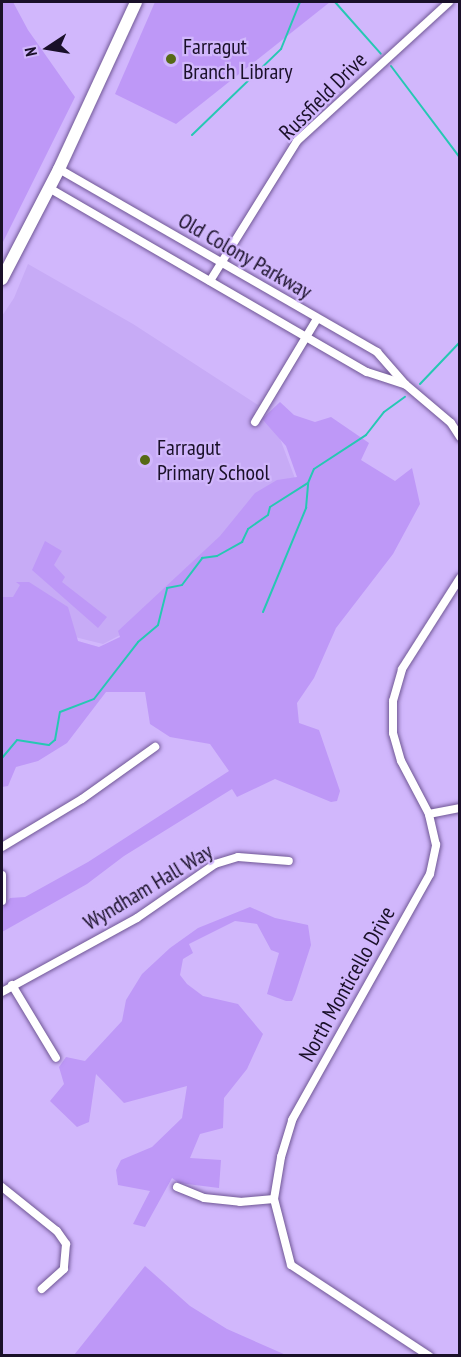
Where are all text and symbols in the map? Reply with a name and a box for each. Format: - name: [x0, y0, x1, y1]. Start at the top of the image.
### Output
- north arrow: [18, 18, 78, 78]
- place label: Farragut Branch Library: [183, 33, 293, 84]
- text: N: [20, 45, 41, 58]
- street label: Russfield Drive: [274, 47, 372, 145]
- marker: Farragut Branch Library: [164, 52, 178, 66]
- street label: Old Colony Parkway: [173, 207, 317, 305]
- place label: Farragut Primary School: [157, 434, 270, 486]
- marker: Farragut Primary School: [138, 453, 152, 467]
- street label: Wyndham Hall Way: [79, 838, 217, 936]
- street label: North Monticello Drive: [293, 902, 401, 1066]

